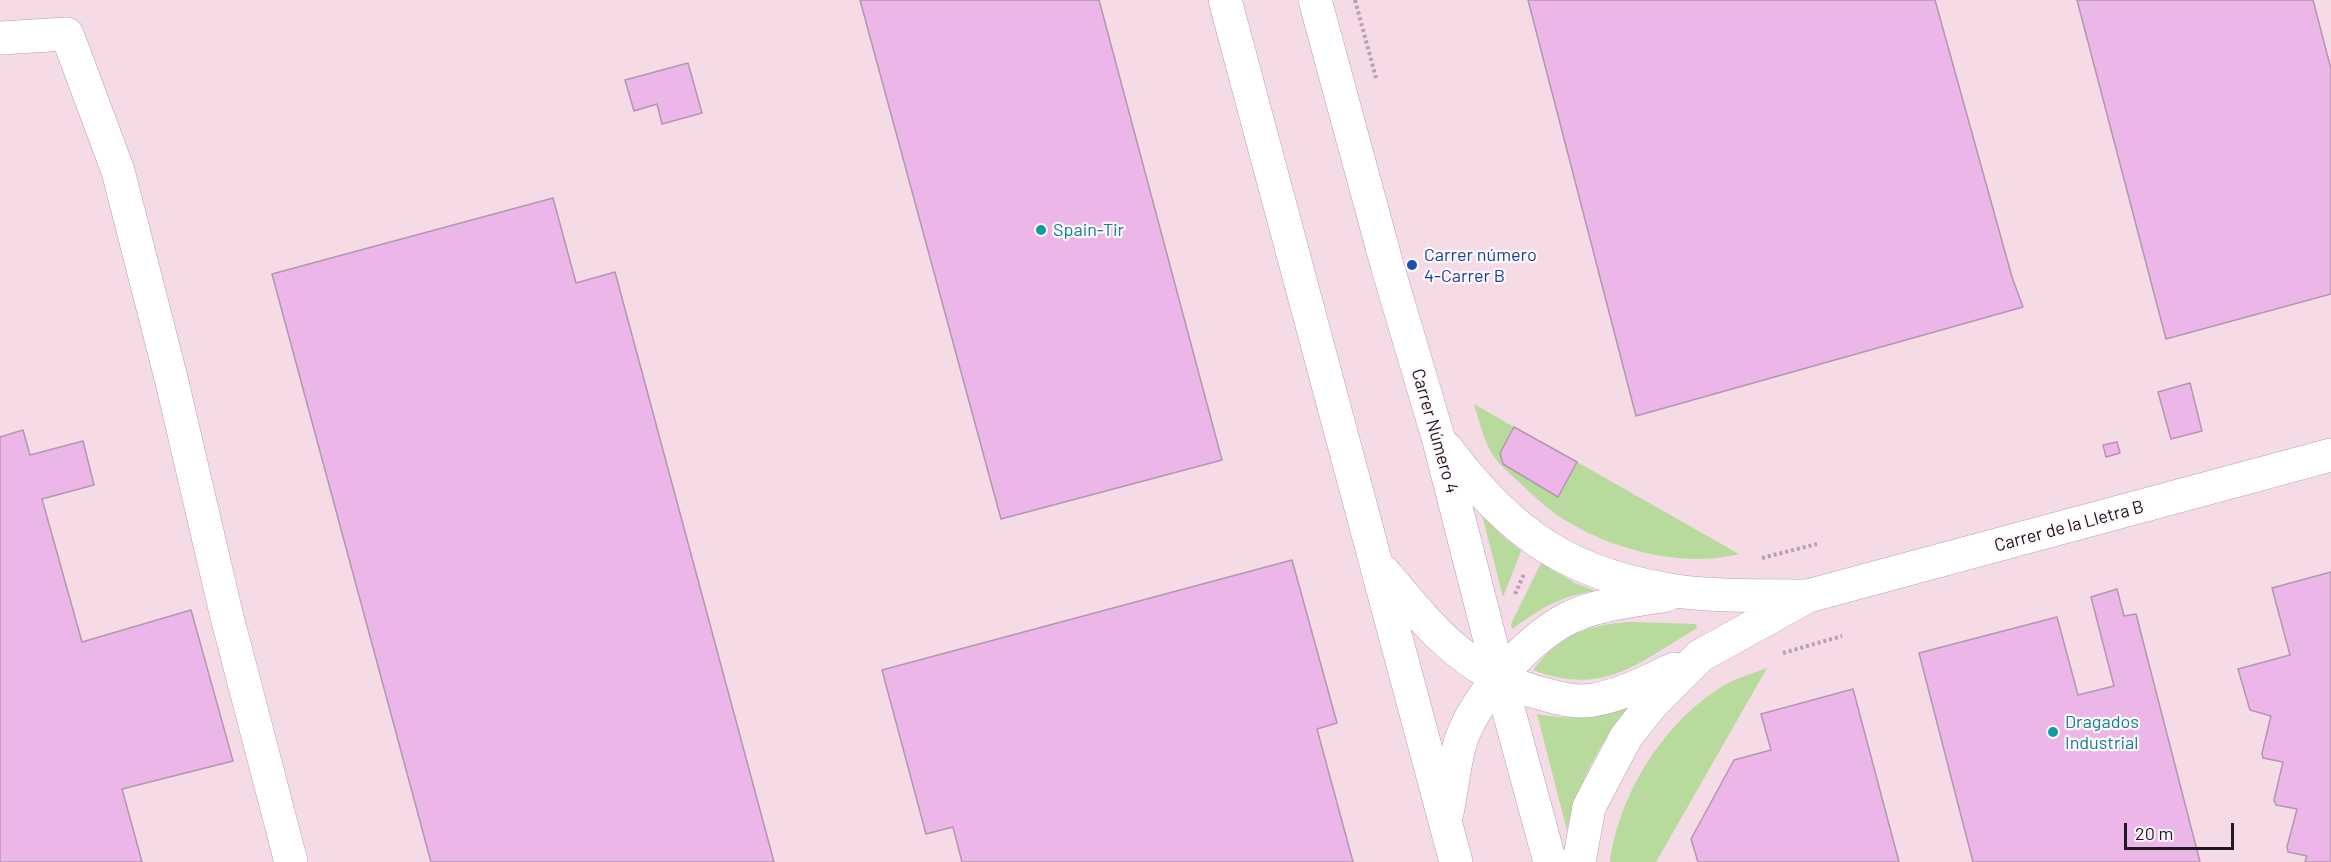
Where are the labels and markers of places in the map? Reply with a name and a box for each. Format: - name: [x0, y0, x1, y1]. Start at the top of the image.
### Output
- place label: Spain-Tir: [1053, 219, 1124, 241]
- marker: Spain-Tir: [1034, 223, 1048, 237]
- place label: Carrer número 4-Carrer B: [1424, 244, 1537, 286]
- marker: Carrer número 4-Carrer B: [1405, 258, 1419, 272]
- place label: Dragados Industrial: [2065, 711, 2139, 754]
- marker: Dragados Industrial: [2046, 725, 2060, 739]

